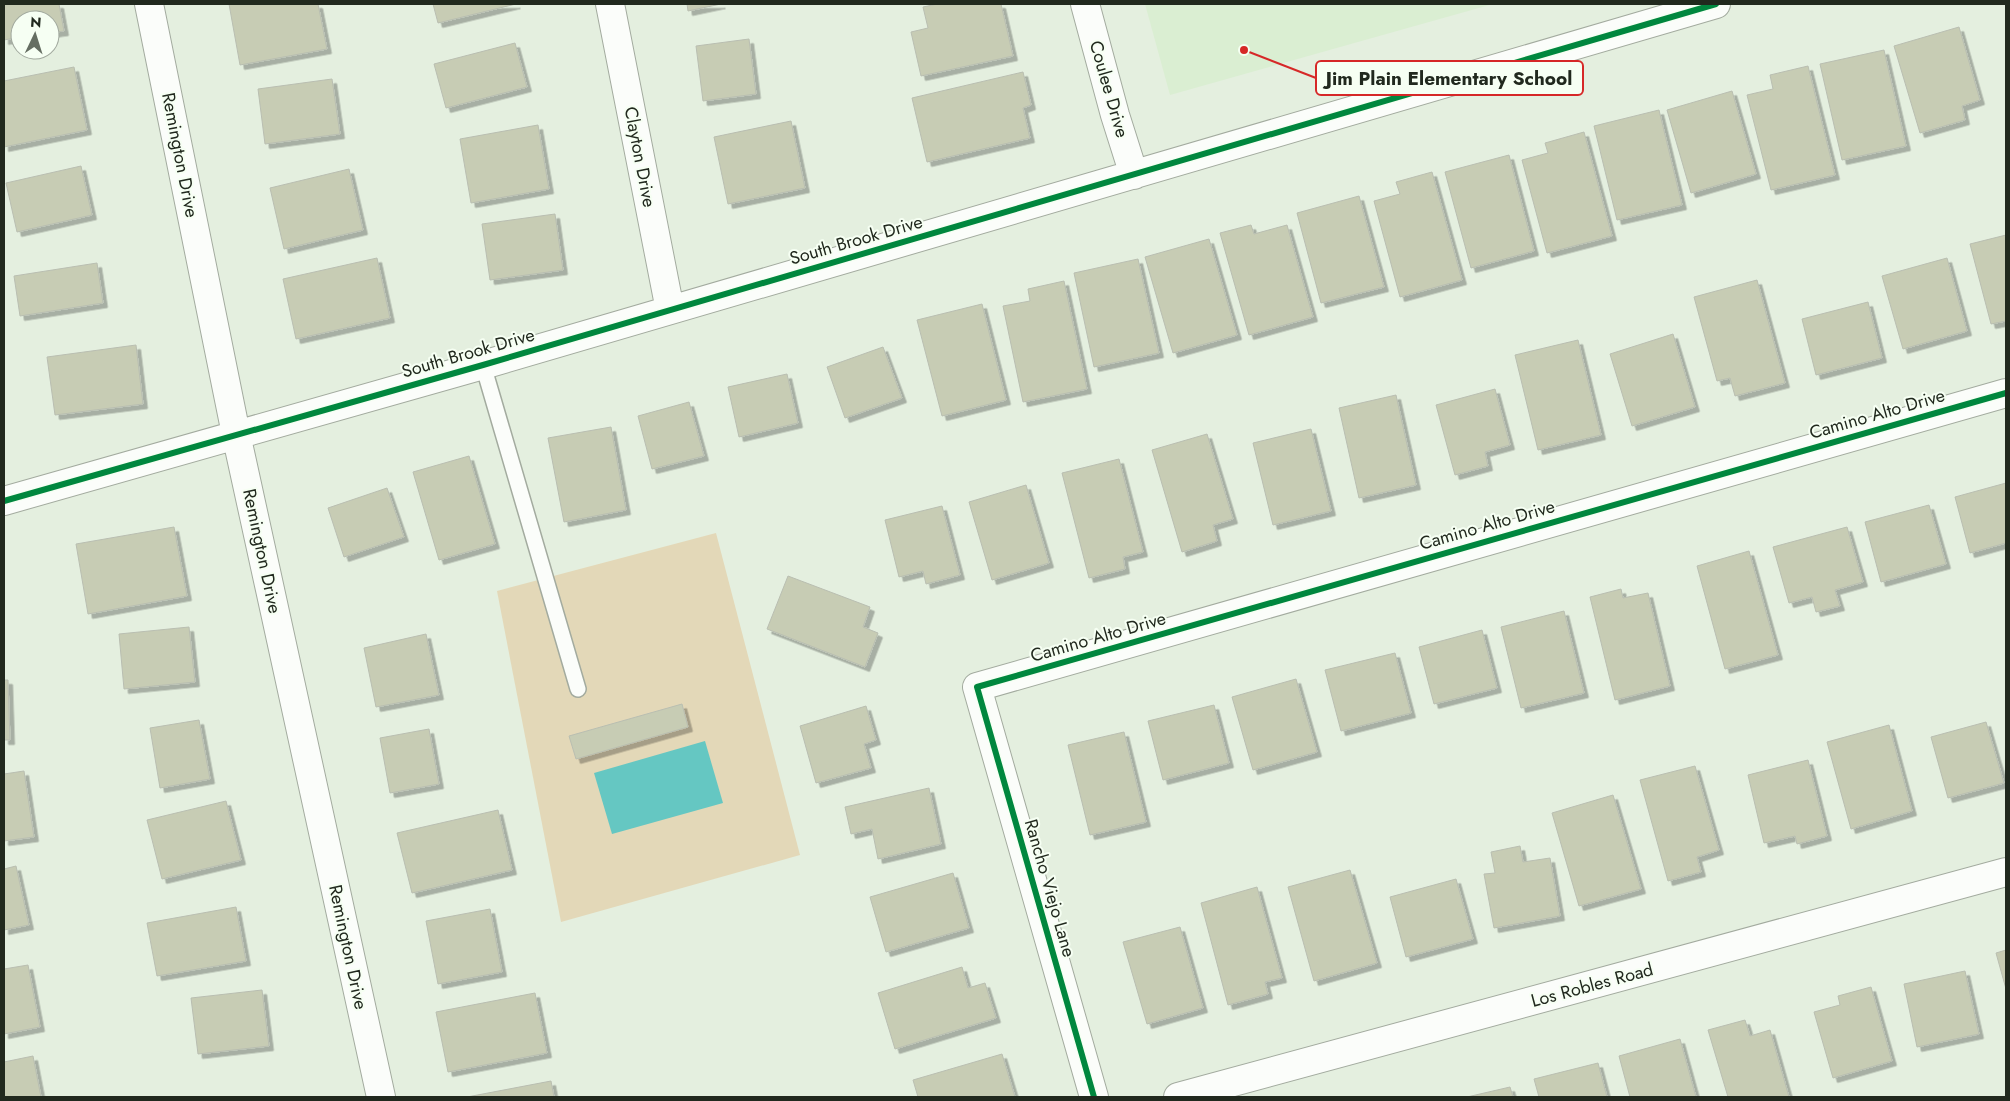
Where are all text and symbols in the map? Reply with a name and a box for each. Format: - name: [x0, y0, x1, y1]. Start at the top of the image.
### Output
- north arrow: [10, 10, 60, 60]
- text: N: [30, 12, 42, 32]
- street label: Coulee Drive: [1083, 37, 1135, 141]
- callout: Jim Plain Elementary School: [1316, 61, 1583, 95]
- text: Jim Plain Elementary School: [1322, 65, 1572, 92]
- street label: Remington Drive: [155, 90, 205, 220]
- street label: Clayton Drive: [618, 104, 662, 210]
- street label: South Brook Drive: [786, 209, 926, 271]
- street label: South Brook Drive: [398, 322, 538, 384]
- street label: Camino Alto Drive: [1806, 382, 1948, 446]
- street label: Remington Drive: [236, 486, 288, 616]
- street label: Camino Alto Drive: [1416, 493, 1558, 557]
- street label: Camino Alto Drive: [1027, 605, 1169, 669]
- street label: Rancho Viejo Lane: [1018, 816, 1082, 960]
- street label: Remington Drive: [322, 882, 374, 1012]
- street label: Los Robles Road: [1528, 956, 1656, 1014]

